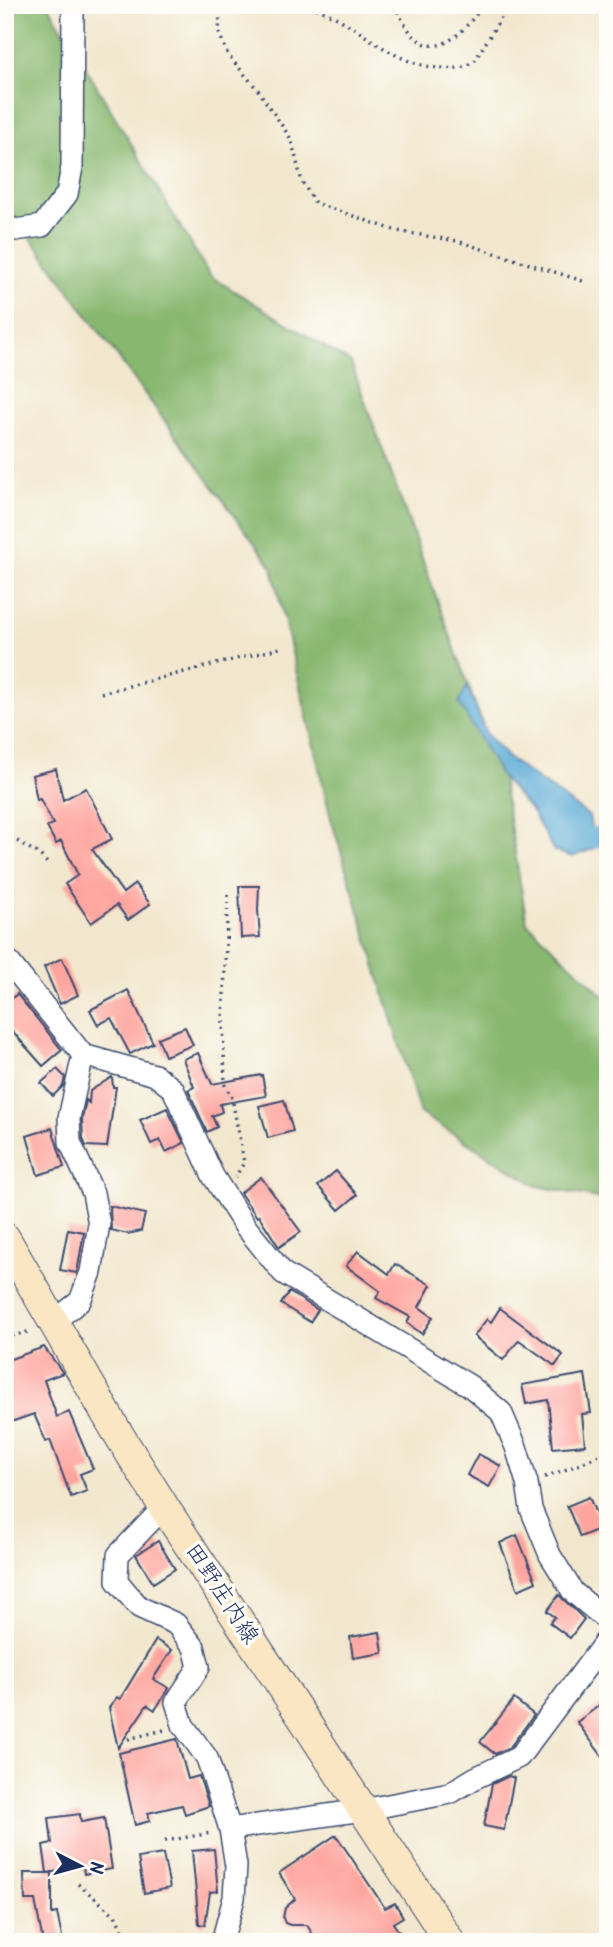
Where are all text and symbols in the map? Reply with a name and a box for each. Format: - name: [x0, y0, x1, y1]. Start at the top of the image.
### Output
- street label: 田野庄内線: [175, 1536, 267, 1652]
- north arrow: [46, 1832, 116, 1902]
- text: N: [79, 1860, 110, 1875]

